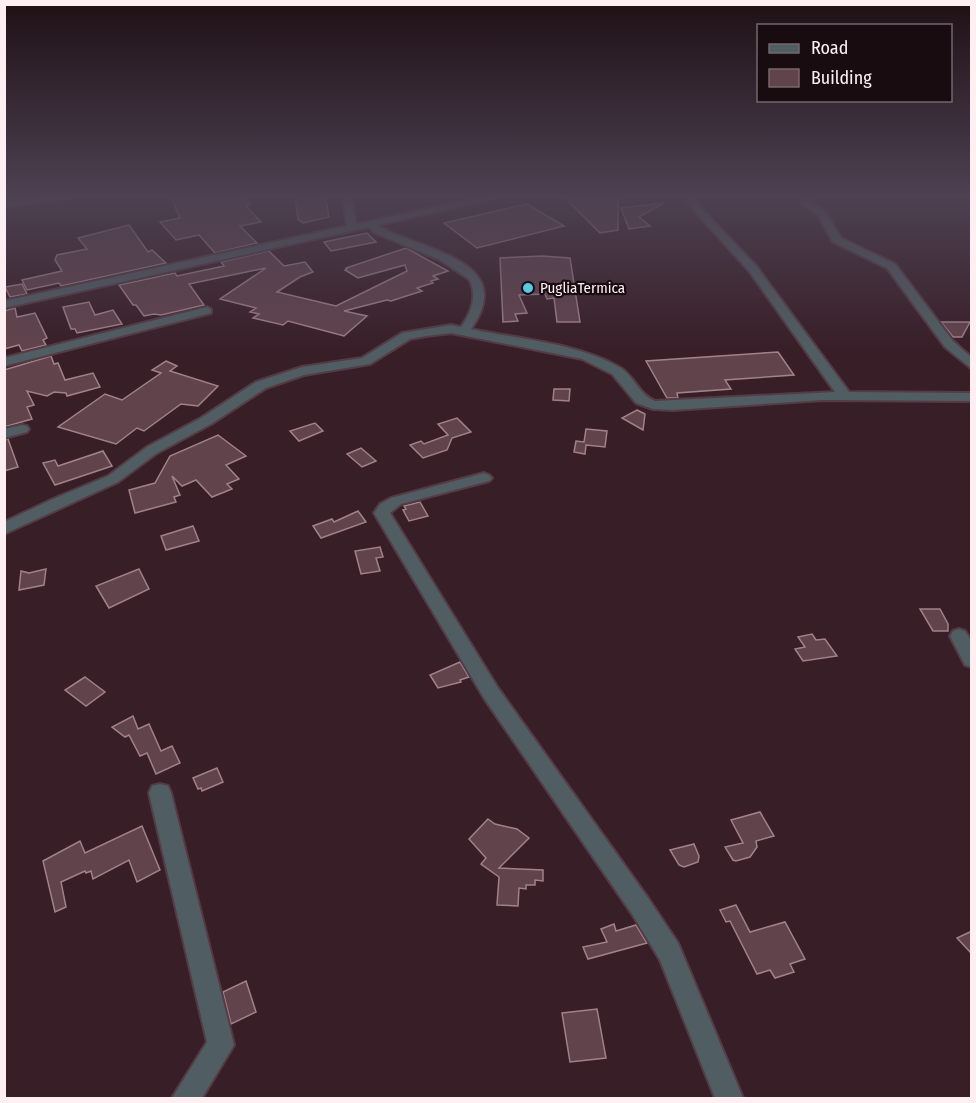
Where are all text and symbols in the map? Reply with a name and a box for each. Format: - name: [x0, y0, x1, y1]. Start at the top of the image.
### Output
- legend: [757, 24, 952, 102]
- text: Road: [811, 37, 848, 59]
- text: Building: [811, 67, 872, 89]
- place label: PugliaTermica: [540, 279, 625, 297]
- marker: PugliaTermica: [521, 281, 535, 295]

